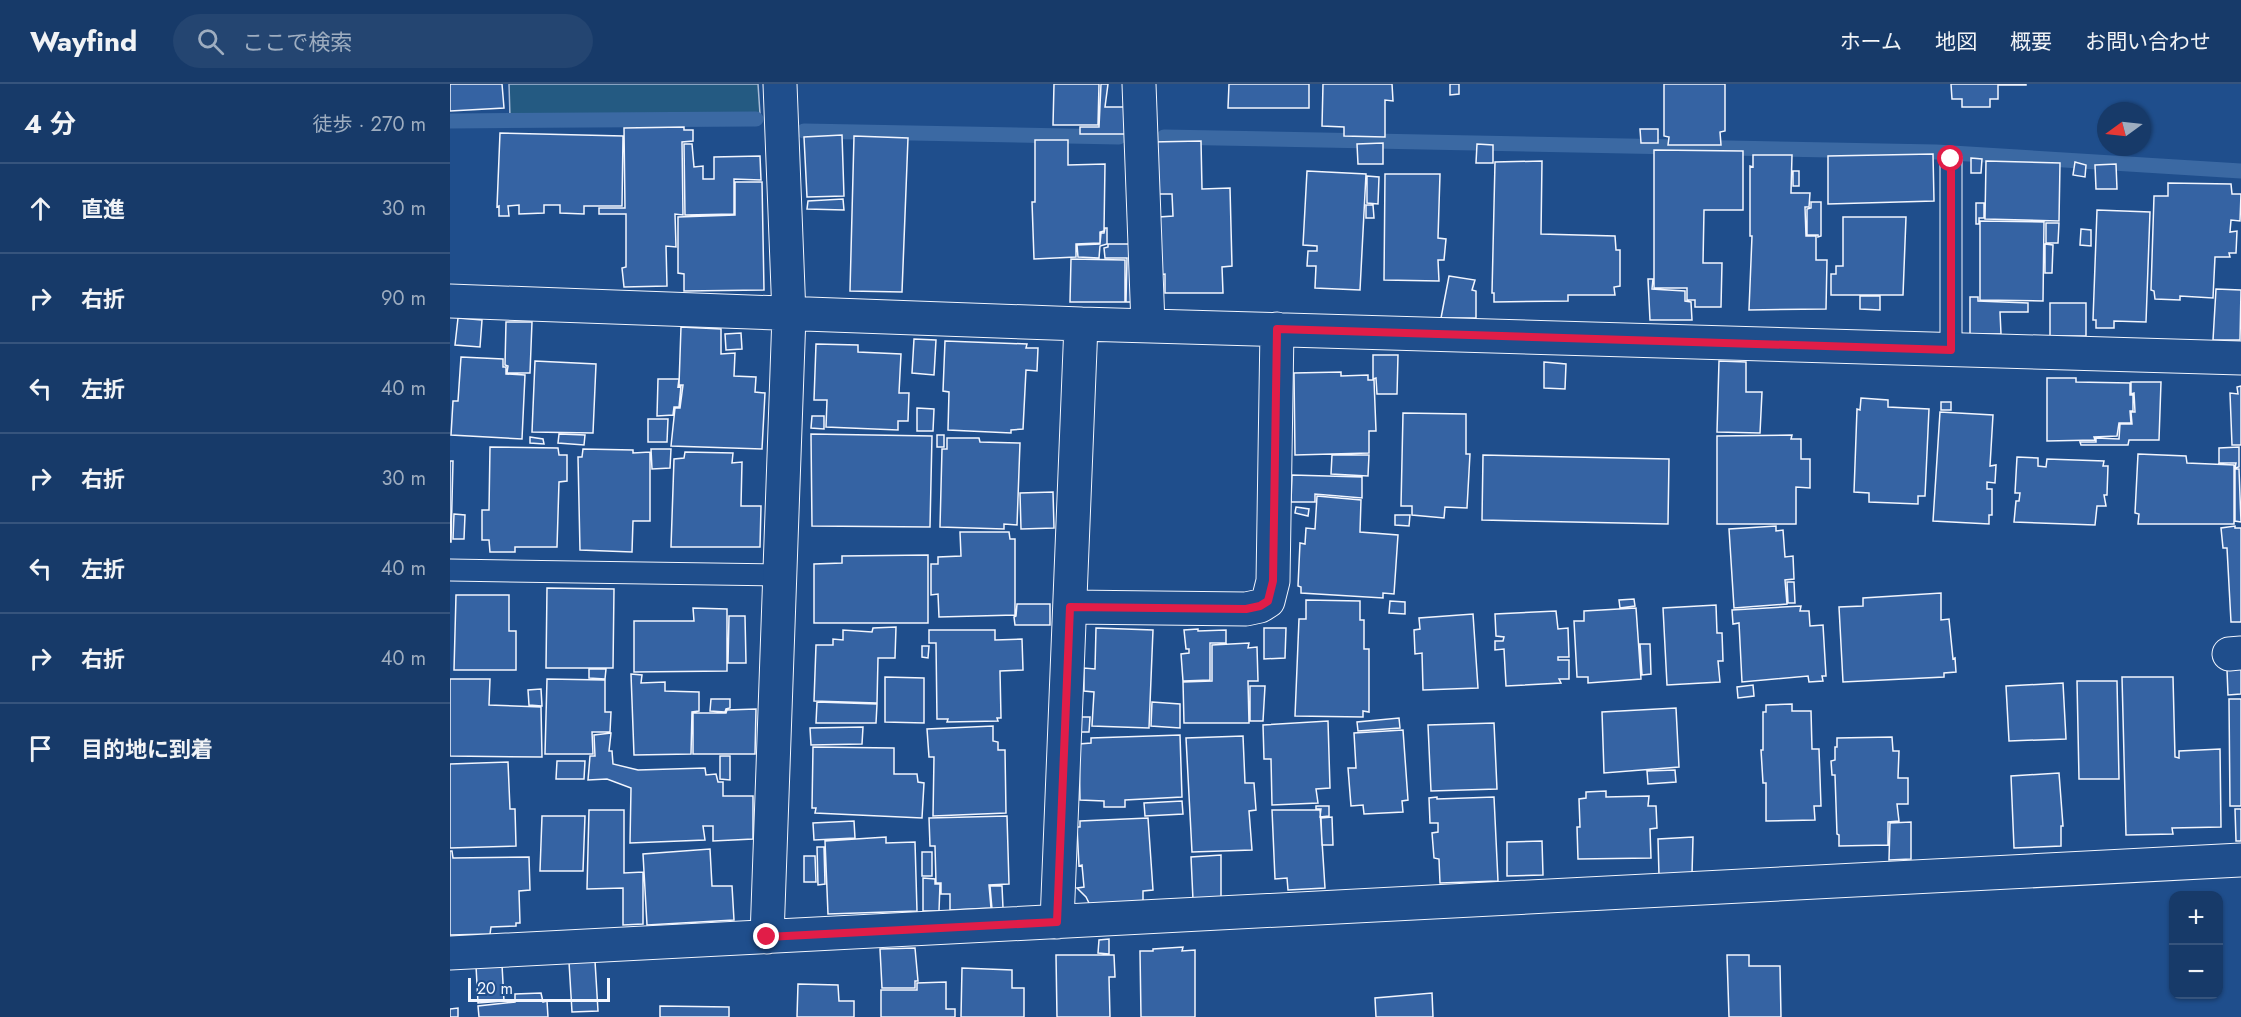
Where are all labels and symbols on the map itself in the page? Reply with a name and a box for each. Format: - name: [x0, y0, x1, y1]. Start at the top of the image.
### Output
- north arrow: [2097, 102, 2151, 156]
- route start: [1937, 145, 1963, 171]
- route end: [753, 923, 779, 949]
- scale bar: [468, 975, 610, 1002]

